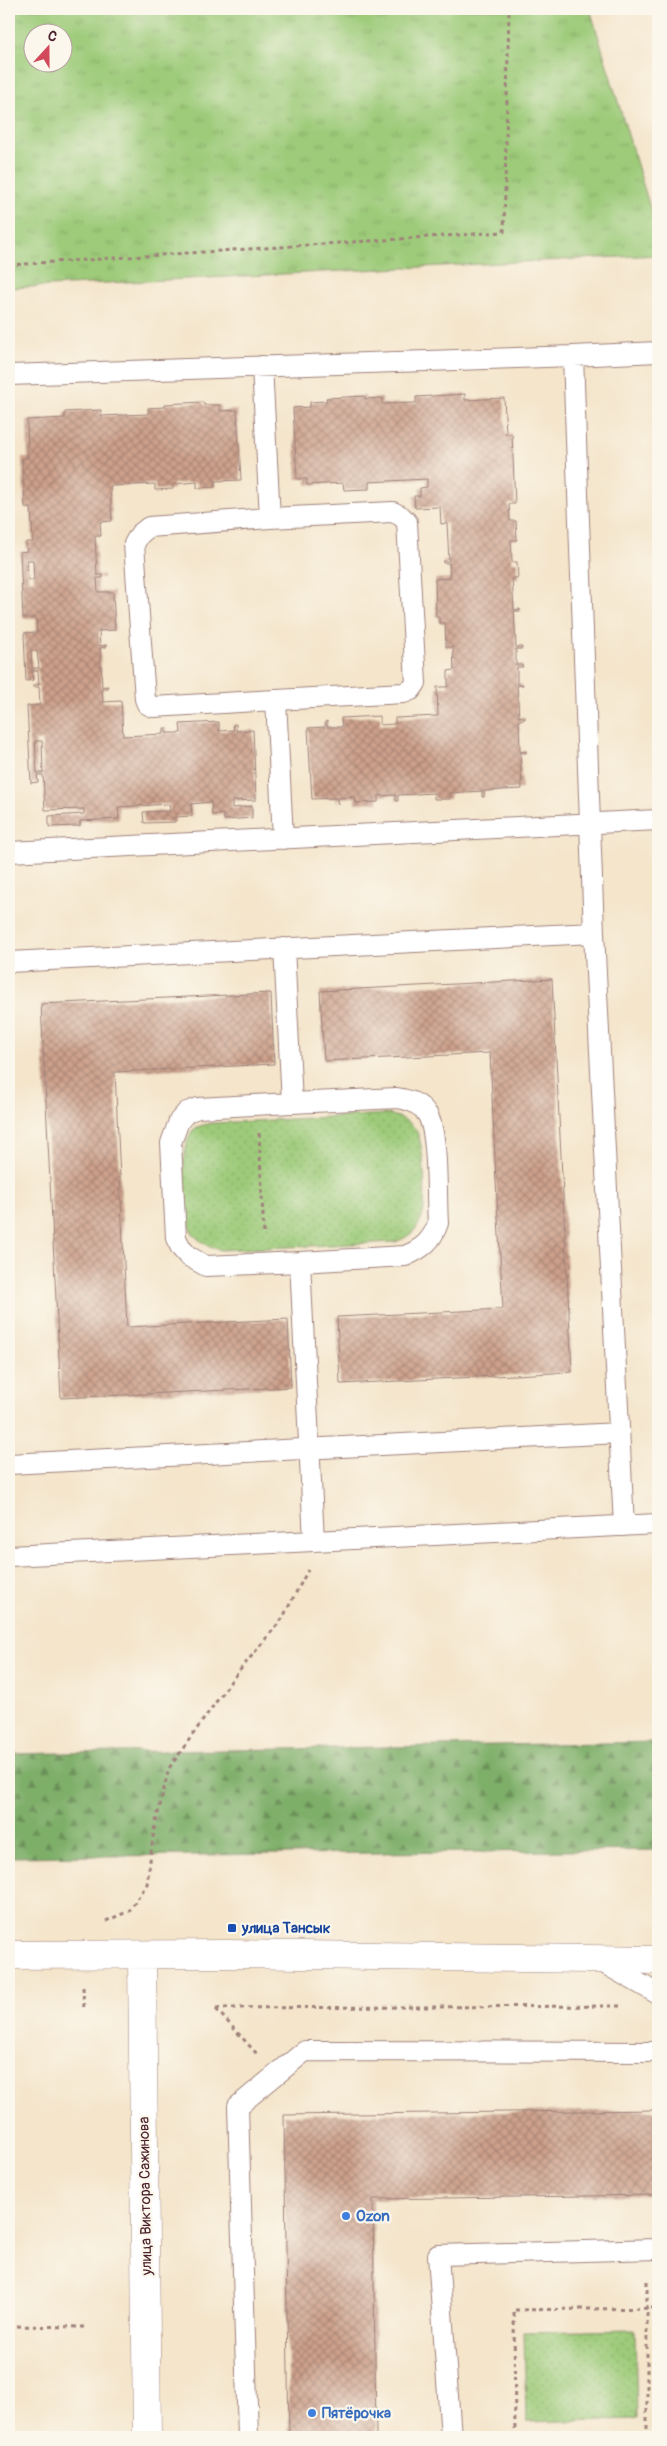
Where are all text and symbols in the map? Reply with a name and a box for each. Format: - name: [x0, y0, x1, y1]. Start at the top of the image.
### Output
- north arrow: [22, 22, 72, 72]
- text: С: [45, 27, 60, 46]
- place label: улица Тансык: [241, 1919, 331, 1938]
- marker: улица Тансык: [226, 1922, 238, 1934]
- street label: улица Виктора Сажинова: [135, 2116, 156, 2277]
- place label: Ozon: [356, 2207, 390, 2226]
- marker: Ozon: [340, 2210, 352, 2222]
- place label: Пятёрочка: [322, 2404, 391, 2423]
- marker: Пятёрочка: [306, 2407, 318, 2419]

